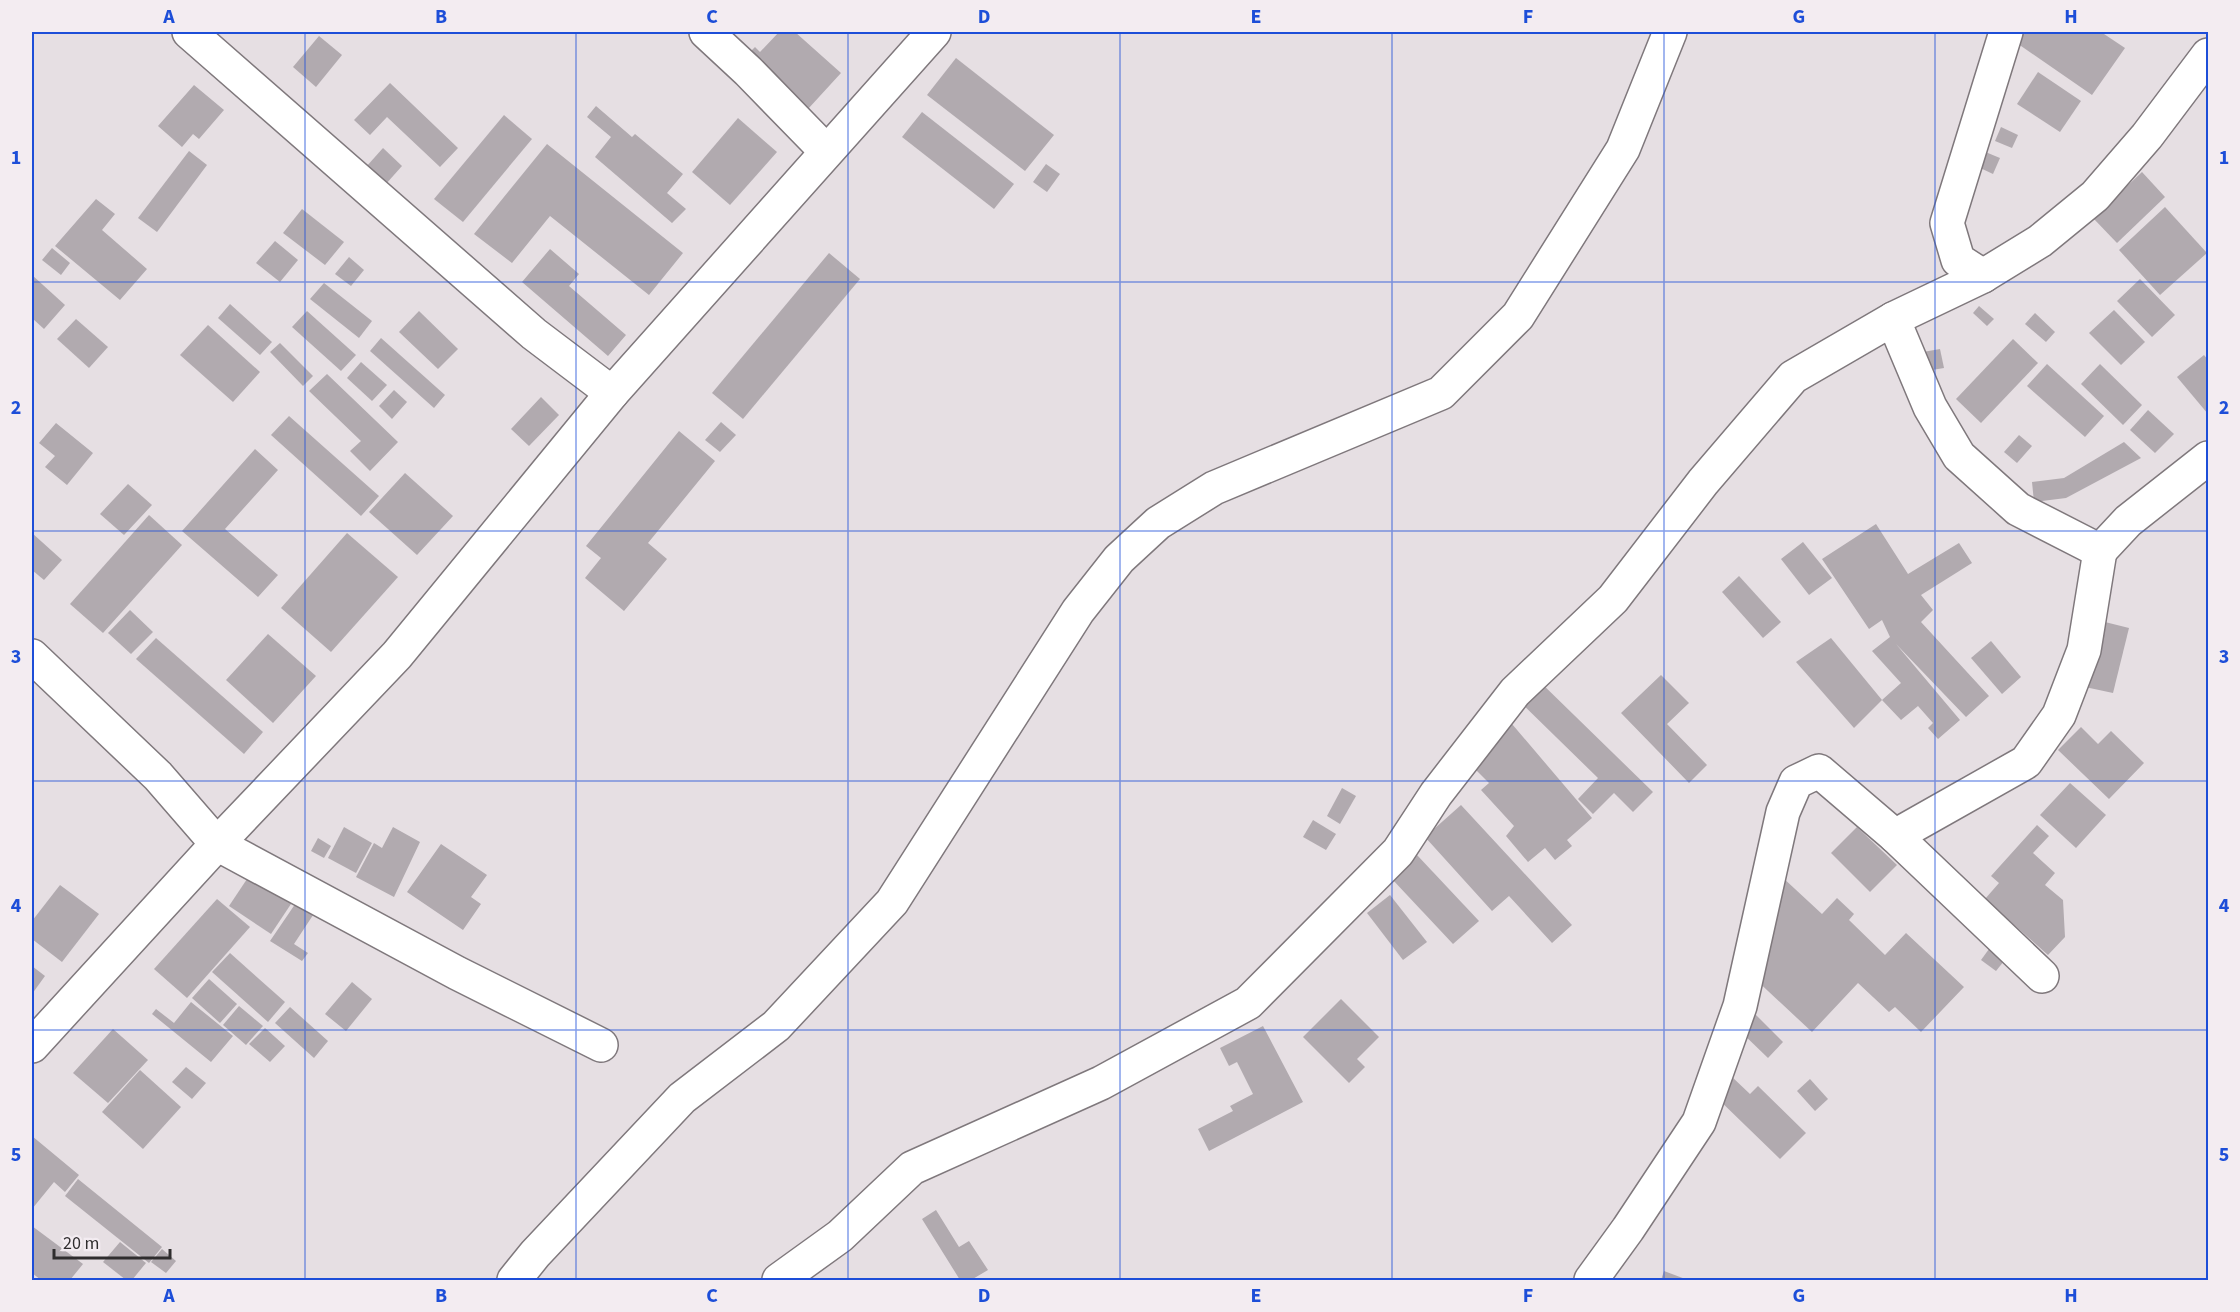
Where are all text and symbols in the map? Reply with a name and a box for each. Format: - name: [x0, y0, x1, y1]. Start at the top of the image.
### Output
- text: A: [162, 3, 175, 31]
- text: B: [435, 3, 447, 31]
- text: C: [706, 3, 718, 31]
- text: D: [978, 3, 990, 31]
- text: E: [1251, 3, 1261, 31]
- text: F: [1523, 3, 1533, 31]
- text: G: [1793, 3, 1805, 31]
- text: H: [2064, 3, 2078, 31]
- text: 1: [11, 144, 21, 172]
- text: 1: [2219, 144, 2229, 172]
- text: 2: [11, 394, 21, 422]
- text: 2: [2219, 394, 2229, 422]
- text: 3: [11, 643, 21, 671]
- text: 3: [2219, 643, 2229, 671]
- text: 4: [11, 892, 22, 920]
- text: 4: [2219, 892, 2230, 920]
- text: 5: [11, 1141, 21, 1169]
- text: 5: [2219, 1141, 2229, 1169]
- scale bar: [54, 1222, 170, 1260]
- text: 20 m: [63, 1231, 99, 1256]
- text: A: [162, 1282, 175, 1310]
- text: B: [435, 1282, 447, 1310]
- text: C: [706, 1282, 718, 1310]
- text: D: [978, 1282, 990, 1310]
- text: E: [1251, 1282, 1261, 1310]
- text: F: [1523, 1282, 1533, 1310]
- text: G: [1793, 1282, 1805, 1310]
- text: H: [2064, 1282, 2078, 1310]

